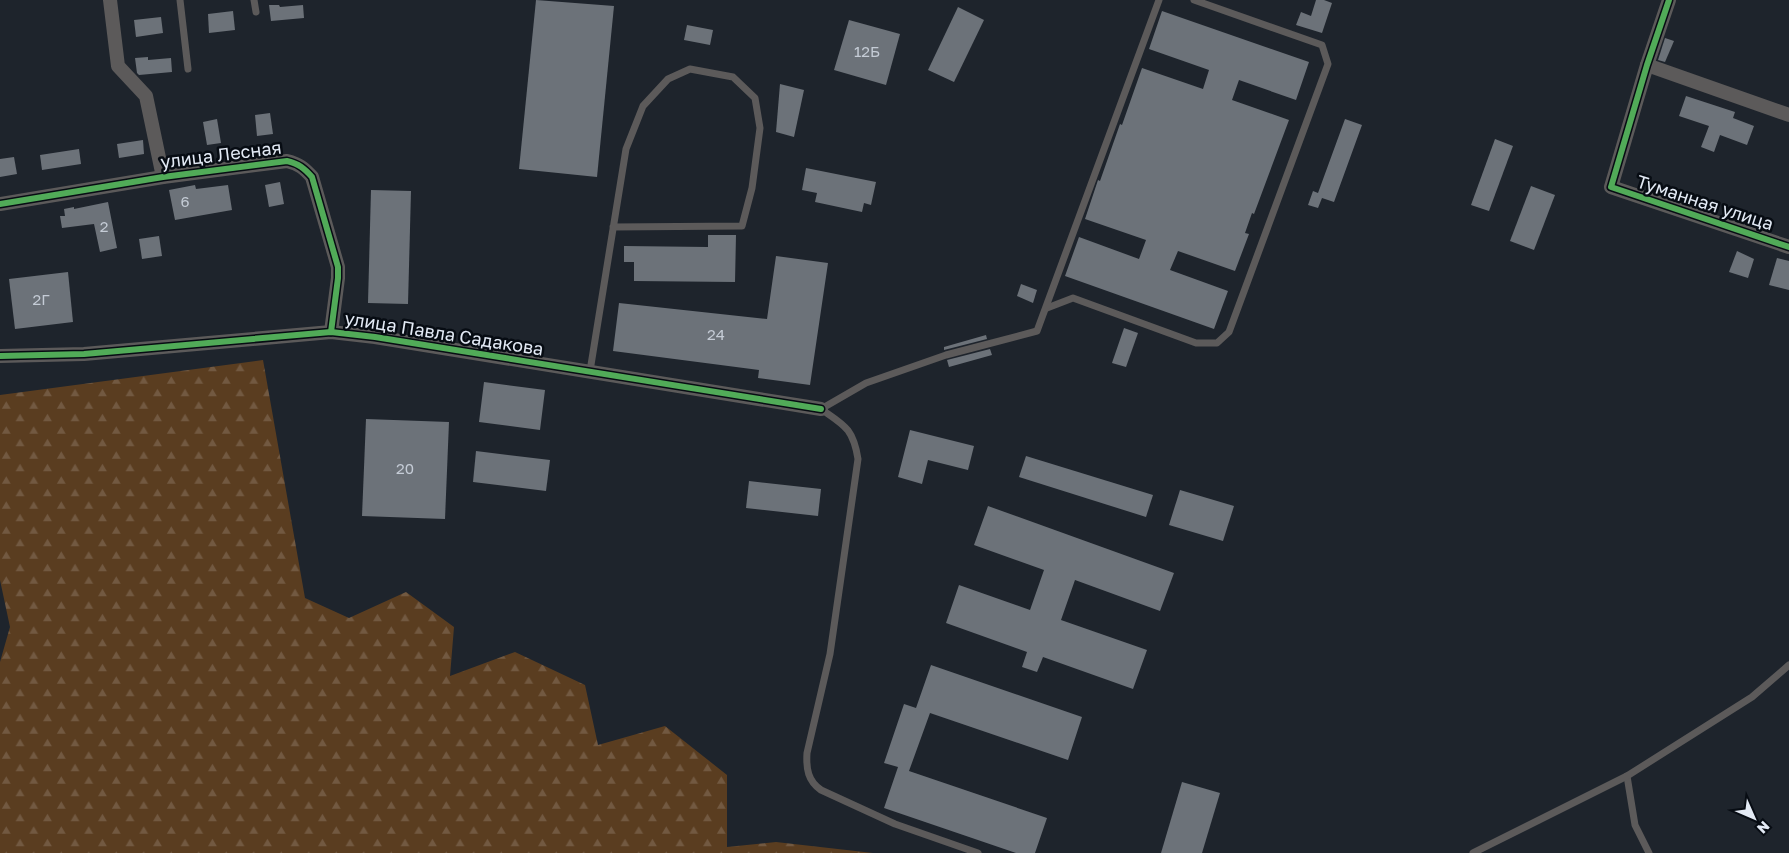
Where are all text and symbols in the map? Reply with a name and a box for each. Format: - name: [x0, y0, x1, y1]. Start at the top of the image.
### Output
- house number: 12Б: [854, 42, 880, 60]
- street label: улица Лесная: [159, 136, 283, 172]
- street label: Туманная улица: [1634, 170, 1777, 235]
- house number: 6: [180, 192, 190, 210]
- house number: 2: [100, 217, 108, 235]
- house number: 2Г: [32, 290, 50, 308]
- street label: улица Павла Садакова: [343, 306, 545, 360]
- house number: 24: [707, 325, 725, 343]
- house number: 20: [396, 459, 414, 477]
- north arrow: [1729, 793, 1779, 843]
- text: N: [1754, 818, 1773, 837]

